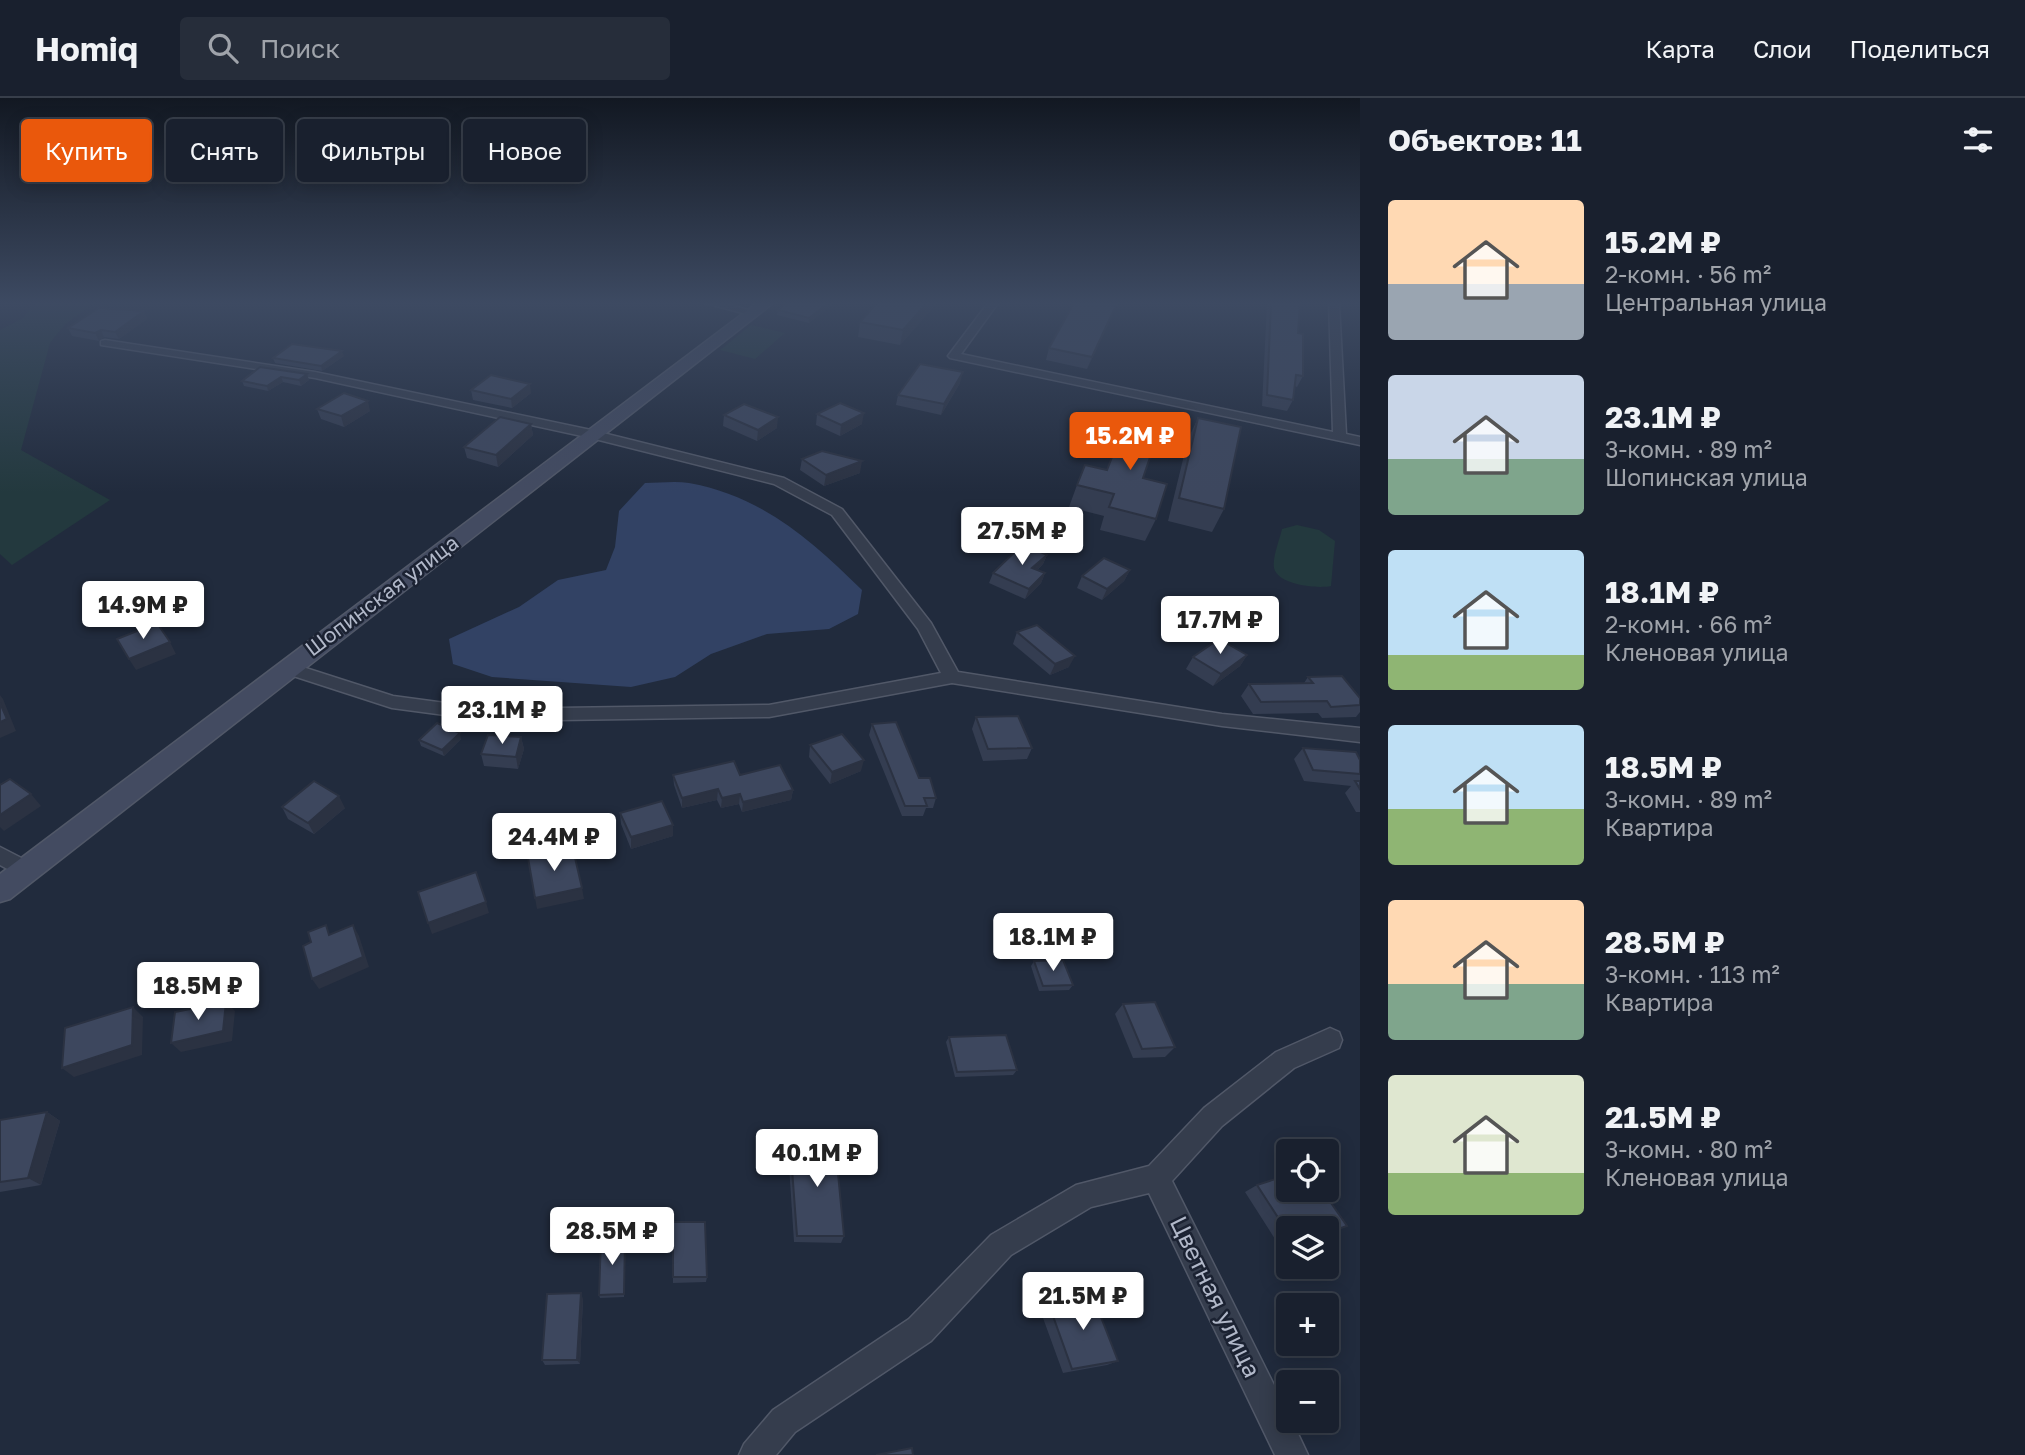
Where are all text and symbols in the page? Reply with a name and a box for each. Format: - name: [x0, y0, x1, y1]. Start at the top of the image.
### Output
- search box: [180, 17, 670, 80]
- text: Homiq: [35, 29, 138, 68]
- icon: search: [204, 29, 242, 67]
- text: Поиск: [260, 33, 340, 64]
- text: Карта: [1645, 34, 1715, 63]
- text: Слои: [1753, 34, 1812, 63]
- text: Поделиться: [1850, 34, 1990, 63]
- chip: Купить: [21, 119, 152, 182]
- chip: Снять: [166, 119, 283, 182]
- chip: Фильтры: [297, 119, 449, 182]
- chip: Новое: [463, 119, 586, 182]
- icon: filters: [1959, 121, 1997, 159]
- text: Объектов: 11: [1388, 122, 1582, 158]
- text: 15.2M ₽: [1605, 224, 1721, 260]
- icon: home: [1444, 228, 1528, 312]
- text: 2-комн. · 56 m²: [1605, 260, 1771, 288]
- text: Центральная улица: [1605, 288, 1827, 316]
- text: 23.1M ₽: [1605, 399, 1721, 435]
- icon: home: [1444, 403, 1528, 487]
- pin: 15.2M ₽: [1065, 412, 1195, 472]
- text: 15.2M ₽: [1085, 421, 1175, 449]
- text: 3-комн. · 89 m²: [1605, 435, 1772, 463]
- text: Шопинская улица: [1605, 463, 1808, 491]
- pin: 27.5M ₽: [957, 508, 1087, 567]
- text: 27.5M ₽: [977, 516, 1067, 544]
- street label: Шопинская улица: [300, 529, 463, 661]
- text: 18.1M ₽: [1605, 574, 1719, 610]
- icon: home: [1444, 578, 1528, 662]
- pin: 14.9M ₽: [78, 582, 208, 641]
- text: 14.9M ₽: [98, 590, 188, 618]
- pin: 17.7M ₽: [1155, 596, 1285, 656]
- text: 17.7M ₽: [1177, 605, 1263, 633]
- text: 2-комн. · 66 m²: [1605, 610, 1772, 638]
- text: Кленовая улица: [1605, 638, 1788, 666]
- pin: 23.1M ₽: [437, 686, 567, 746]
- text: 23.1M ₽: [457, 695, 547, 723]
- text: 18.5M ₽: [1605, 749, 1722, 785]
- icon: home: [1444, 753, 1528, 837]
- text: 3-комн. · 89 m²: [1605, 785, 1772, 813]
- text: Квартира: [1605, 813, 1713, 841]
- pin: 24.4M ₽: [489, 814, 619, 873]
- text: 24.4M ₽: [508, 822, 600, 850]
- pin: 18.1M ₽: [988, 914, 1118, 973]
- text: 18.1M ₽: [1009, 922, 1097, 950]
- text: 28.5M ₽: [1605, 924, 1725, 960]
- icon: home: [1444, 928, 1528, 1012]
- text: 3-комн. · 113 m²: [1605, 960, 1780, 988]
- pin: 18.5M ₽: [133, 962, 263, 1022]
- text: 18.5M ₽: [153, 971, 243, 999]
- text: Квартира: [1605, 988, 1713, 1016]
- text: 21.5M ₽: [1605, 1099, 1721, 1135]
- icon: home: [1444, 1103, 1528, 1187]
- pin: 40.1M ₽: [752, 1130, 882, 1189]
- text: 3-комн. · 80 m²: [1605, 1135, 1772, 1163]
- text: 40.1M ₽: [772, 1138, 862, 1166]
- map controls: [1276, 1139, 1339, 1433]
- button: locate: [1276, 1139, 1339, 1202]
- text: Кленовая улица: [1605, 1163, 1788, 1191]
- pin: 28.5M ₽: [547, 1208, 677, 1267]
- street label: Цветная улица: [1165, 1211, 1268, 1382]
- text: 28.5M ₽: [566, 1216, 658, 1244]
- button: layers: [1276, 1216, 1339, 1279]
- pin: 21.5M ₽: [1018, 1272, 1148, 1332]
- text: 21.5M ₽: [1038, 1281, 1128, 1309]
- button: +: [1276, 1293, 1339, 1356]
- button: −: [1276, 1370, 1339, 1433]

